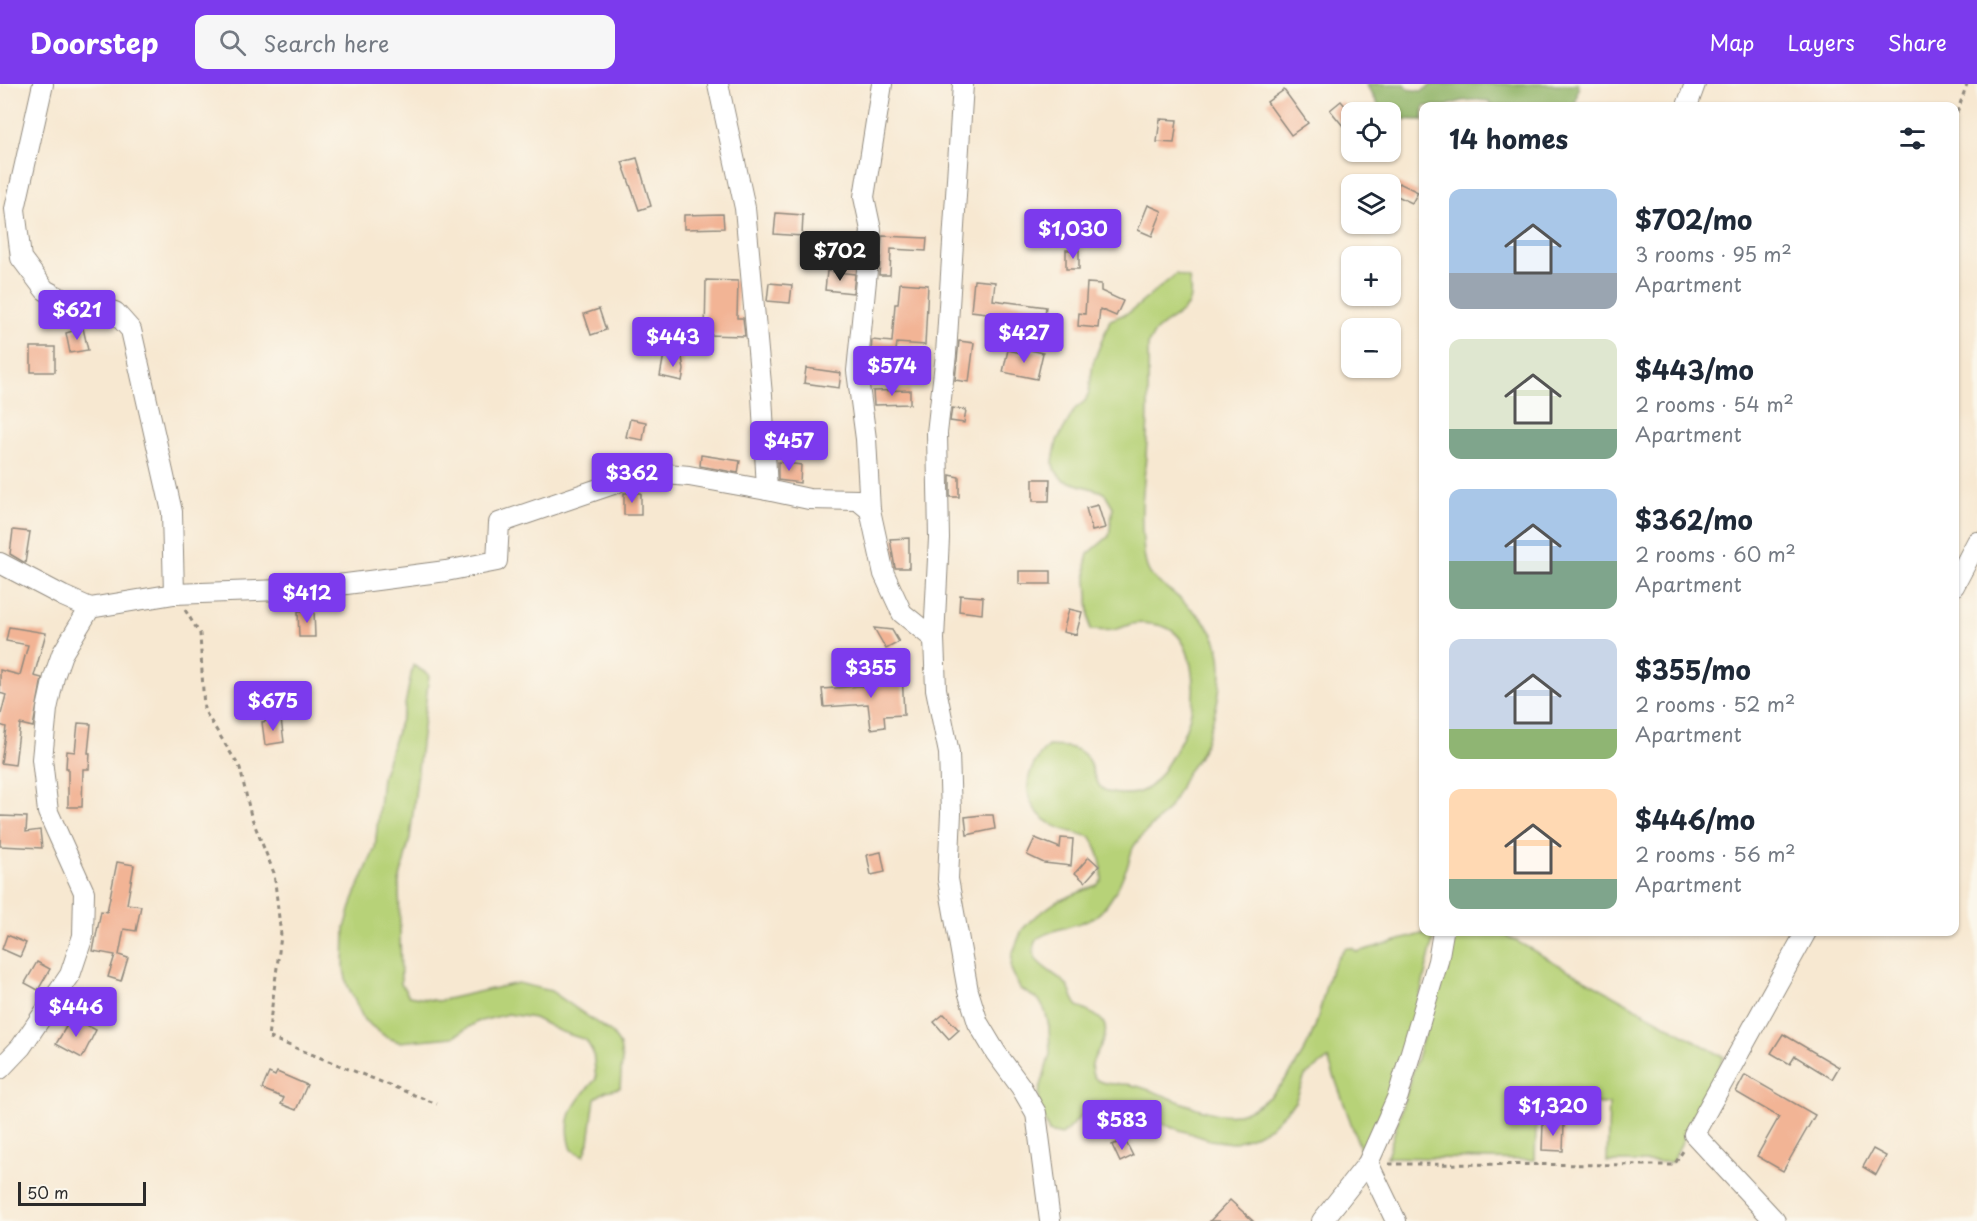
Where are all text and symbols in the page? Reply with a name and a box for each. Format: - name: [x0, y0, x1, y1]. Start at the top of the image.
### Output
- search box: [195, 15, 615, 69]
- text: Doorstep: [30, 21, 159, 64]
- icon: search: [216, 26, 249, 59]
- text: Search here: [264, 26, 389, 59]
- text: Map: [1710, 26, 1754, 58]
- text: Layers: [1787, 26, 1855, 58]
- text: Share: [1888, 26, 1947, 58]
- map controls: [1341, 102, 1401, 378]
- button: locate: [1341, 102, 1401, 162]
- text: 14 homes: [1449, 119, 1568, 158]
- icon: filters: [1896, 122, 1929, 155]
- button: layers: [1341, 174, 1401, 234]
- text: $702/mo: [1635, 200, 1752, 239]
- pin: $1,030: [1024, 209, 1122, 260]
- text: $1,030: [1038, 213, 1108, 243]
- icon: home: [1497, 213, 1569, 285]
- pin: $702: [804, 231, 876, 282]
- text: $702: [814, 235, 866, 265]
- text: 3 rooms · 95 m²: [1635, 239, 1792, 269]
- button: +: [1341, 246, 1401, 306]
- text: Apartment: [1635, 269, 1742, 299]
- pin: $621: [41, 290, 113, 341]
- text: $621: [52, 294, 102, 324]
- pin: $427: [988, 313, 1060, 364]
- pin: $443: [637, 317, 709, 368]
- text: $427: [999, 317, 1049, 347]
- button: −: [1341, 318, 1401, 378]
- text: $443: [646, 321, 700, 351]
- pin: $574: [856, 346, 928, 397]
- text: $574: [867, 350, 917, 380]
- text: $443/mo: [1635, 350, 1754, 389]
- icon: home: [1497, 363, 1569, 435]
- text: 2 rooms · 54 m²: [1635, 389, 1794, 419]
- text: Apartment: [1635, 419, 1742, 449]
- pin: $457: [753, 421, 825, 472]
- text: $457: [764, 425, 814, 455]
- pin: $362: [596, 453, 668, 504]
- text: $362: [606, 457, 658, 487]
- text: $362/mo: [1635, 500, 1753, 539]
- icon: home: [1497, 513, 1569, 585]
- text: 2 rooms · 60 m²: [1635, 539, 1796, 569]
- text: Apartment: [1635, 569, 1742, 599]
- pin: $412: [271, 573, 343, 624]
- text: $412: [282, 577, 332, 607]
- pin: $355: [835, 648, 907, 699]
- text: $355/mo: [1635, 650, 1751, 689]
- text: $355: [845, 652, 897, 682]
- icon: home: [1497, 663, 1569, 735]
- pin: $675: [237, 681, 309, 732]
- text: $675: [248, 685, 298, 715]
- text: 2 rooms · 52 m²: [1635, 689, 1795, 719]
- text: Apartment: [1635, 719, 1742, 749]
- text: $446/mo: [1635, 800, 1755, 839]
- icon: home: [1497, 813, 1569, 885]
- text: 2 rooms · 56 m²: [1635, 839, 1796, 869]
- text: Apartment: [1635, 869, 1742, 899]
- pin: $446: [40, 987, 112, 1038]
- text: $446: [49, 991, 103, 1021]
- pin: $1,320: [1504, 1086, 1602, 1137]
- text: $1,320: [1518, 1090, 1588, 1120]
- pin: $583: [1086, 1100, 1158, 1151]
- text: $583: [1097, 1104, 1147, 1134]
- scale bar: [18, 1179, 146, 1206]
- text: 50 m: [27, 1180, 68, 1204]

